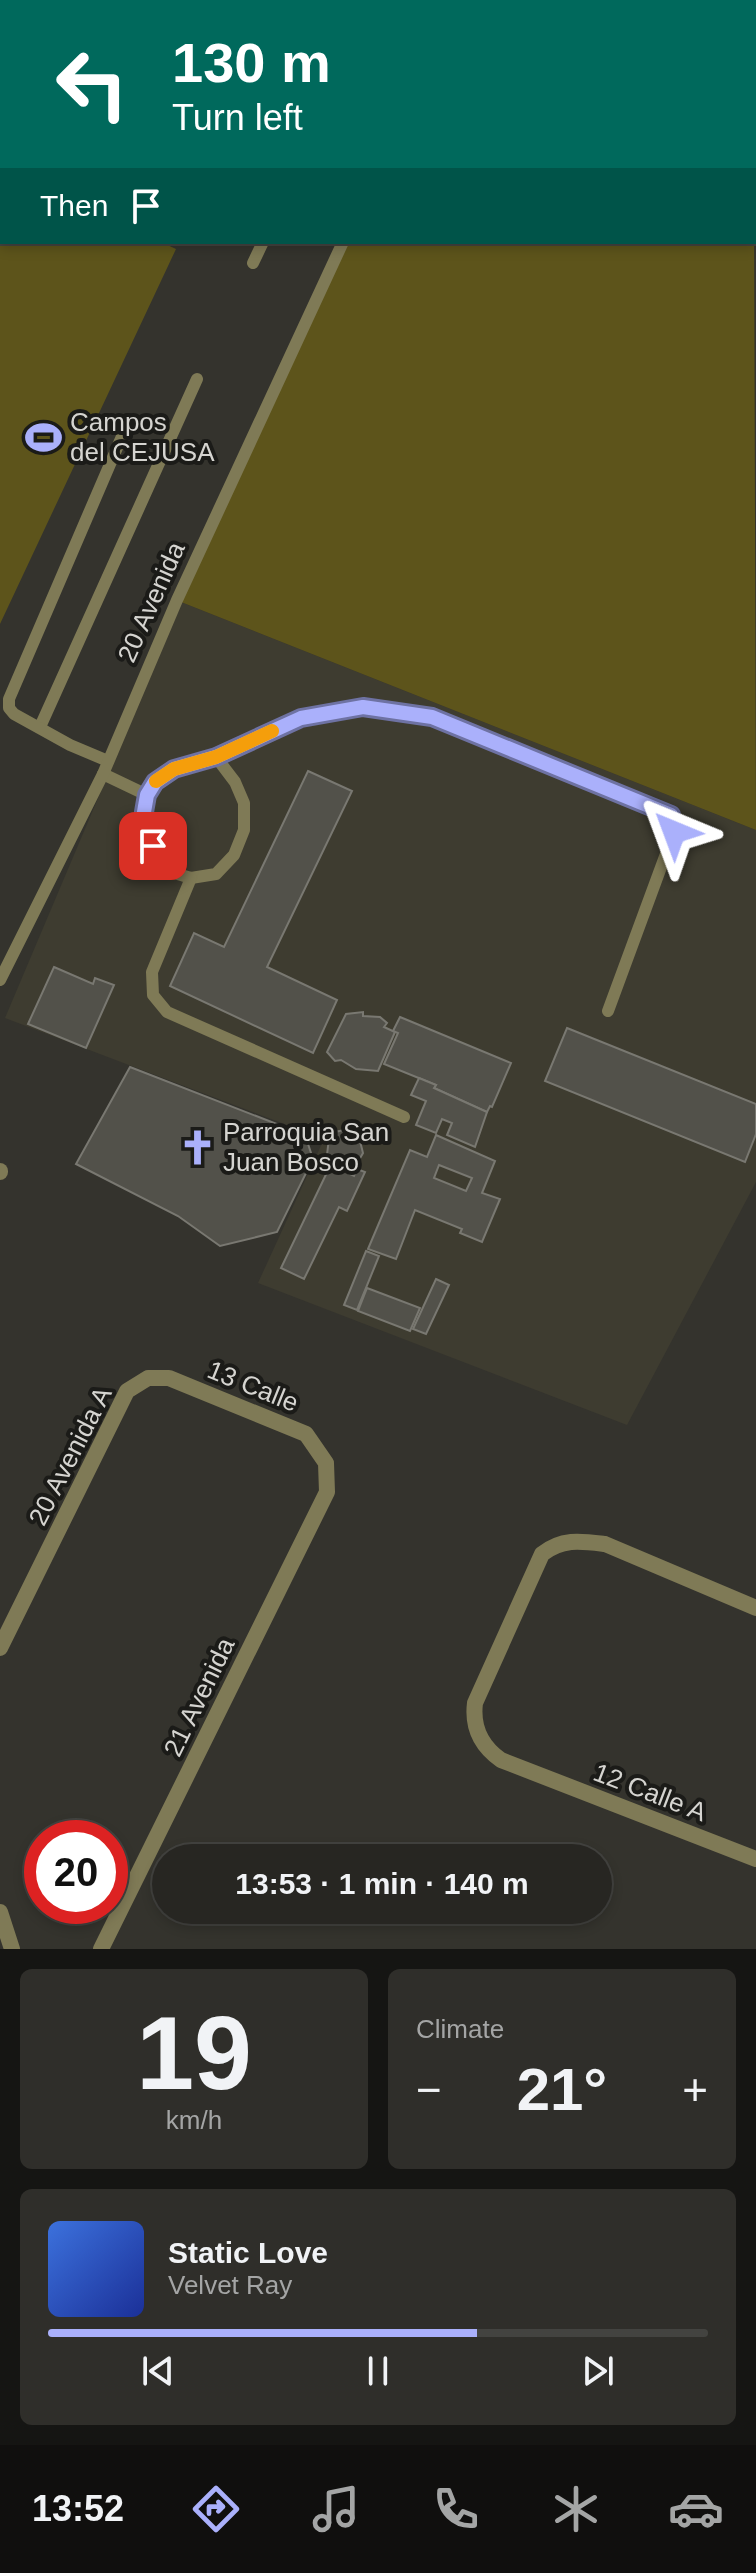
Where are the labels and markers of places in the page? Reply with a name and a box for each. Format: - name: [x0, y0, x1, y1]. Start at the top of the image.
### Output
- place label: Campos del CEJUSA: [70, 407, 215, 467]
- sports icon: Campos del CEJUSA: [25, 418, 63, 456]
- pin: [119, 812, 187, 880]
- place label: Parroquia San Juan Bosco: [223, 1117, 389, 1177]
- church icon: Parroquia San Juan Bosco: [178, 1128, 216, 1166]

